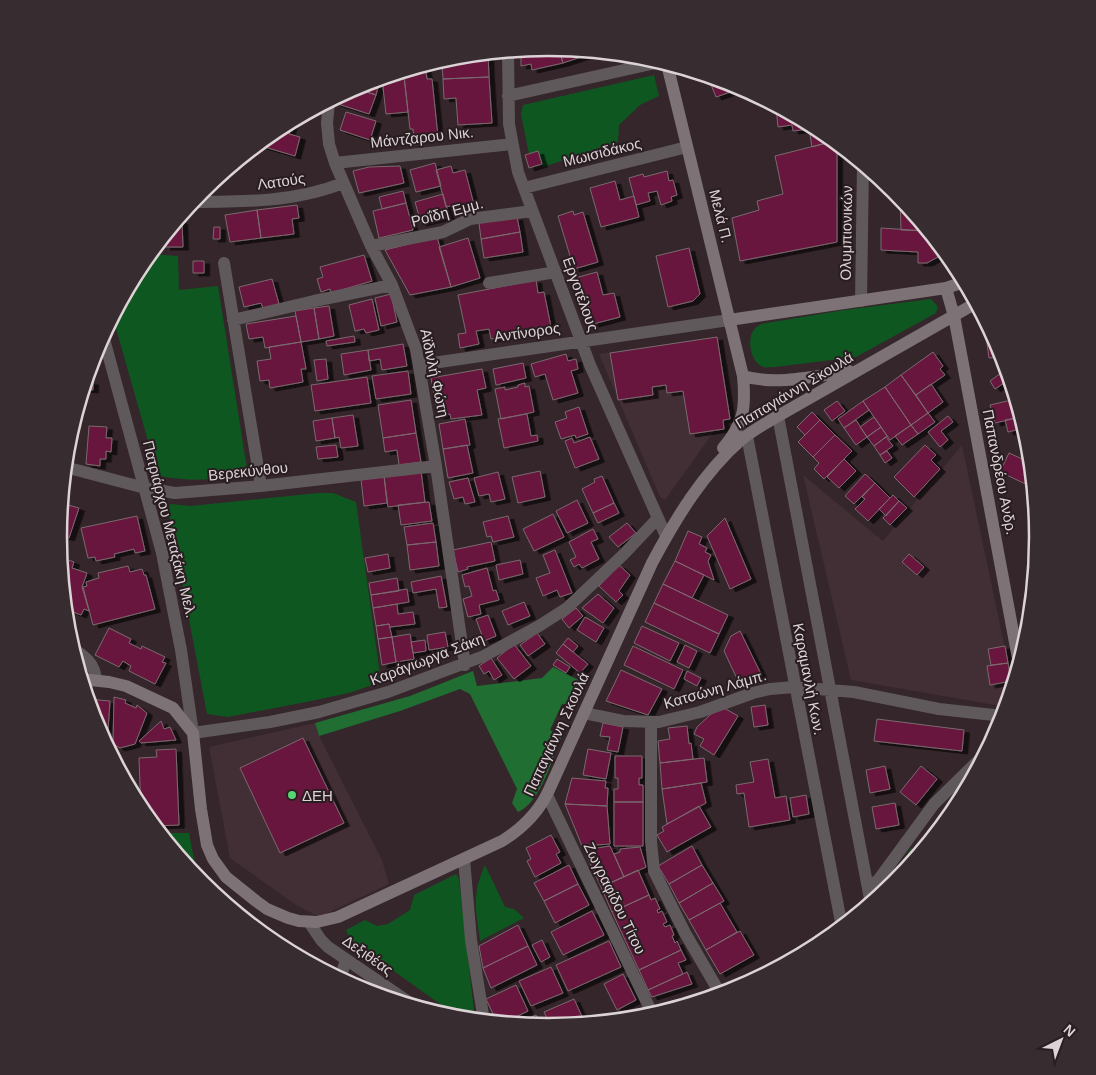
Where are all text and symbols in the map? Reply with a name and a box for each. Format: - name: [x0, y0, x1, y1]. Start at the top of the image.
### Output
- street label: Μάντζαρου Νικ.: [370, 123, 474, 151]
- street label: Μωισιδάκος: [561, 134, 643, 170]
- street label: Λατούς: [256, 169, 306, 193]
- street label: Ολυμπιονικών: [837, 185, 855, 281]
- street label: Μελά Π.: [706, 188, 736, 244]
- street label: Ροΐδη Εμμ.: [409, 194, 485, 230]
- street label: Εργοτέλους: [560, 255, 602, 333]
- street label: Αντίνορος: [493, 319, 561, 345]
- street label: Αϊδινλή Φώτη: [417, 327, 453, 419]
- street label: Παπαγιάννη Σκουλά: [732, 348, 856, 432]
- street label: Παπανδρέου Ανδρ.: [979, 408, 1021, 536]
- street label: Πατριάρχου Μεταξάκη Μελ.: [140, 439, 200, 619]
- street label: Βερεκύνθου: [207, 458, 289, 484]
- street label: Καραμανλή Κων.: [790, 622, 828, 736]
- street label: Καράγιωργα Σάκη: [368, 629, 486, 689]
- street label: Κατσώνη Λάμπ.: [662, 666, 768, 712]
- street label: Παπαγιάννη Σκουλά: [520, 669, 592, 799]
- place label: ΔΕΗ: [302, 787, 333, 804]
- marker: ΔΕΗ: [286, 789, 298, 801]
- street label: Ζωγραφίδου Τίτου: [581, 839, 649, 957]
- street label: Δεξιθέας: [339, 931, 397, 979]
- north arrow: [1036, 1015, 1086, 1065]
- text: N: [1061, 1021, 1079, 1040]

